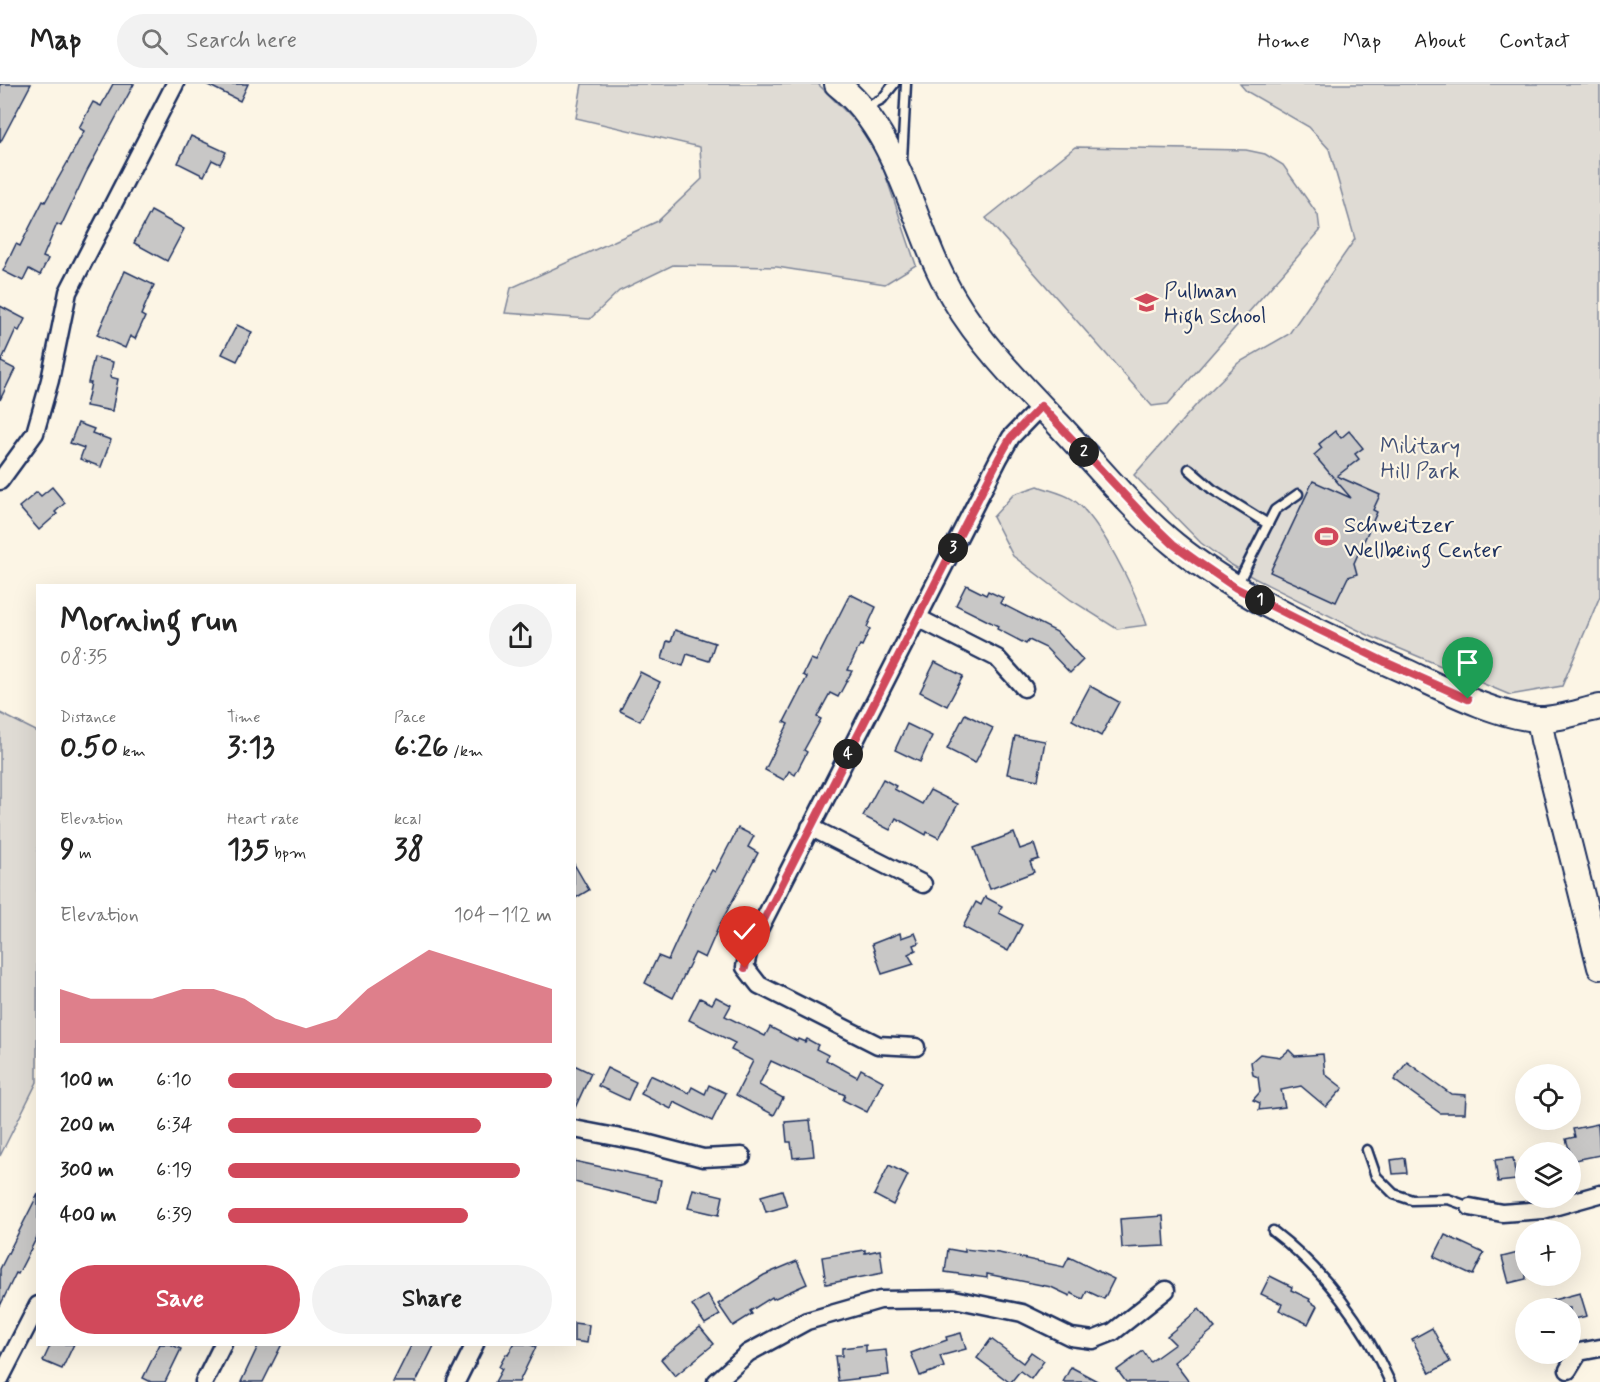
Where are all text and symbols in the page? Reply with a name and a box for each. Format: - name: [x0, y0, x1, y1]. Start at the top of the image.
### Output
- search box: [117, 14, 537, 68]
- text: Map: [30, 23, 81, 60]
- icon: search: [138, 25, 171, 58]
- text: Search here: [186, 27, 297, 55]
- text: Home: [1258, 27, 1310, 55]
- text: Map: [1343, 27, 1381, 55]
- text: About: [1414, 27, 1466, 55]
- text: Contact: [1499, 27, 1570, 55]
- place label: Pullman High School: [1164, 278, 1267, 334]
- school or university icon: Pullman High School: [1133, 290, 1159, 316]
- park label: Military Hill Park: [1380, 433, 1460, 486]
- pin: 2: [1069, 437, 1099, 467]
- text: 2: [1080, 441, 1088, 462]
- place label: Schweitzer Wellbeing Center: [1344, 512, 1502, 568]
- sports icon: Schweitzer Wellbeing Center: [1313, 524, 1339, 550]
- pin: 3: [938, 533, 968, 563]
- text: 3: [949, 537, 957, 558]
- pin: 1: [1245, 585, 1275, 615]
- text: 1: [1256, 589, 1264, 610]
- text: Morning run: [60, 599, 238, 643]
- button: share: [489, 604, 552, 667]
- pin: [1442, 637, 1493, 699]
- text: 08:35: [60, 644, 107, 671]
- icon: arrive: [1451, 646, 1484, 679]
- text: Distance: [60, 707, 116, 728]
- text: Time: [227, 707, 261, 728]
- text: Pace: [394, 707, 426, 728]
- text: 0.50: [60, 728, 118, 767]
- text: 3:13: [227, 728, 275, 767]
- text: 6:26: [394, 728, 449, 767]
- pin: 4: [833, 739, 863, 769]
- text: km: [118, 741, 146, 762]
- text: /km: [449, 741, 483, 762]
- text: 4: [843, 743, 853, 764]
- text: Elevation: [60, 809, 123, 830]
- text: Heart rate: [227, 809, 299, 830]
- text: kcal: [394, 809, 421, 830]
- text: 9: [60, 830, 75, 869]
- text: 135: [227, 830, 270, 869]
- text: 38: [394, 830, 424, 869]
- text: m: [75, 843, 92, 864]
- text: bpm: [270, 843, 306, 864]
- text: Elevation: [60, 902, 139, 929]
- text: 104–112 m: [454, 902, 552, 929]
- pin: [719, 906, 770, 968]
- icon: check: [728, 915, 761, 948]
- map controls: [1515, 1064, 1581, 1364]
- button: locate: [1515, 1064, 1581, 1130]
- text: 100 m: [60, 1067, 114, 1094]
- text: 6:10: [156, 1067, 192, 1094]
- text: 200 m: [60, 1112, 115, 1139]
- text: 6:34: [156, 1112, 193, 1139]
- button: layers: [1515, 1142, 1581, 1208]
- text: 300 m: [60, 1157, 114, 1184]
- text: 6:19: [156, 1157, 192, 1184]
- text: 400 m: [60, 1202, 116, 1229]
- text: 6:39: [156, 1202, 193, 1229]
- button: +: [1515, 1220, 1581, 1286]
- button: Save: [60, 1265, 300, 1334]
- button: Share: [312, 1265, 552, 1334]
- button: −: [1515, 1298, 1581, 1364]

